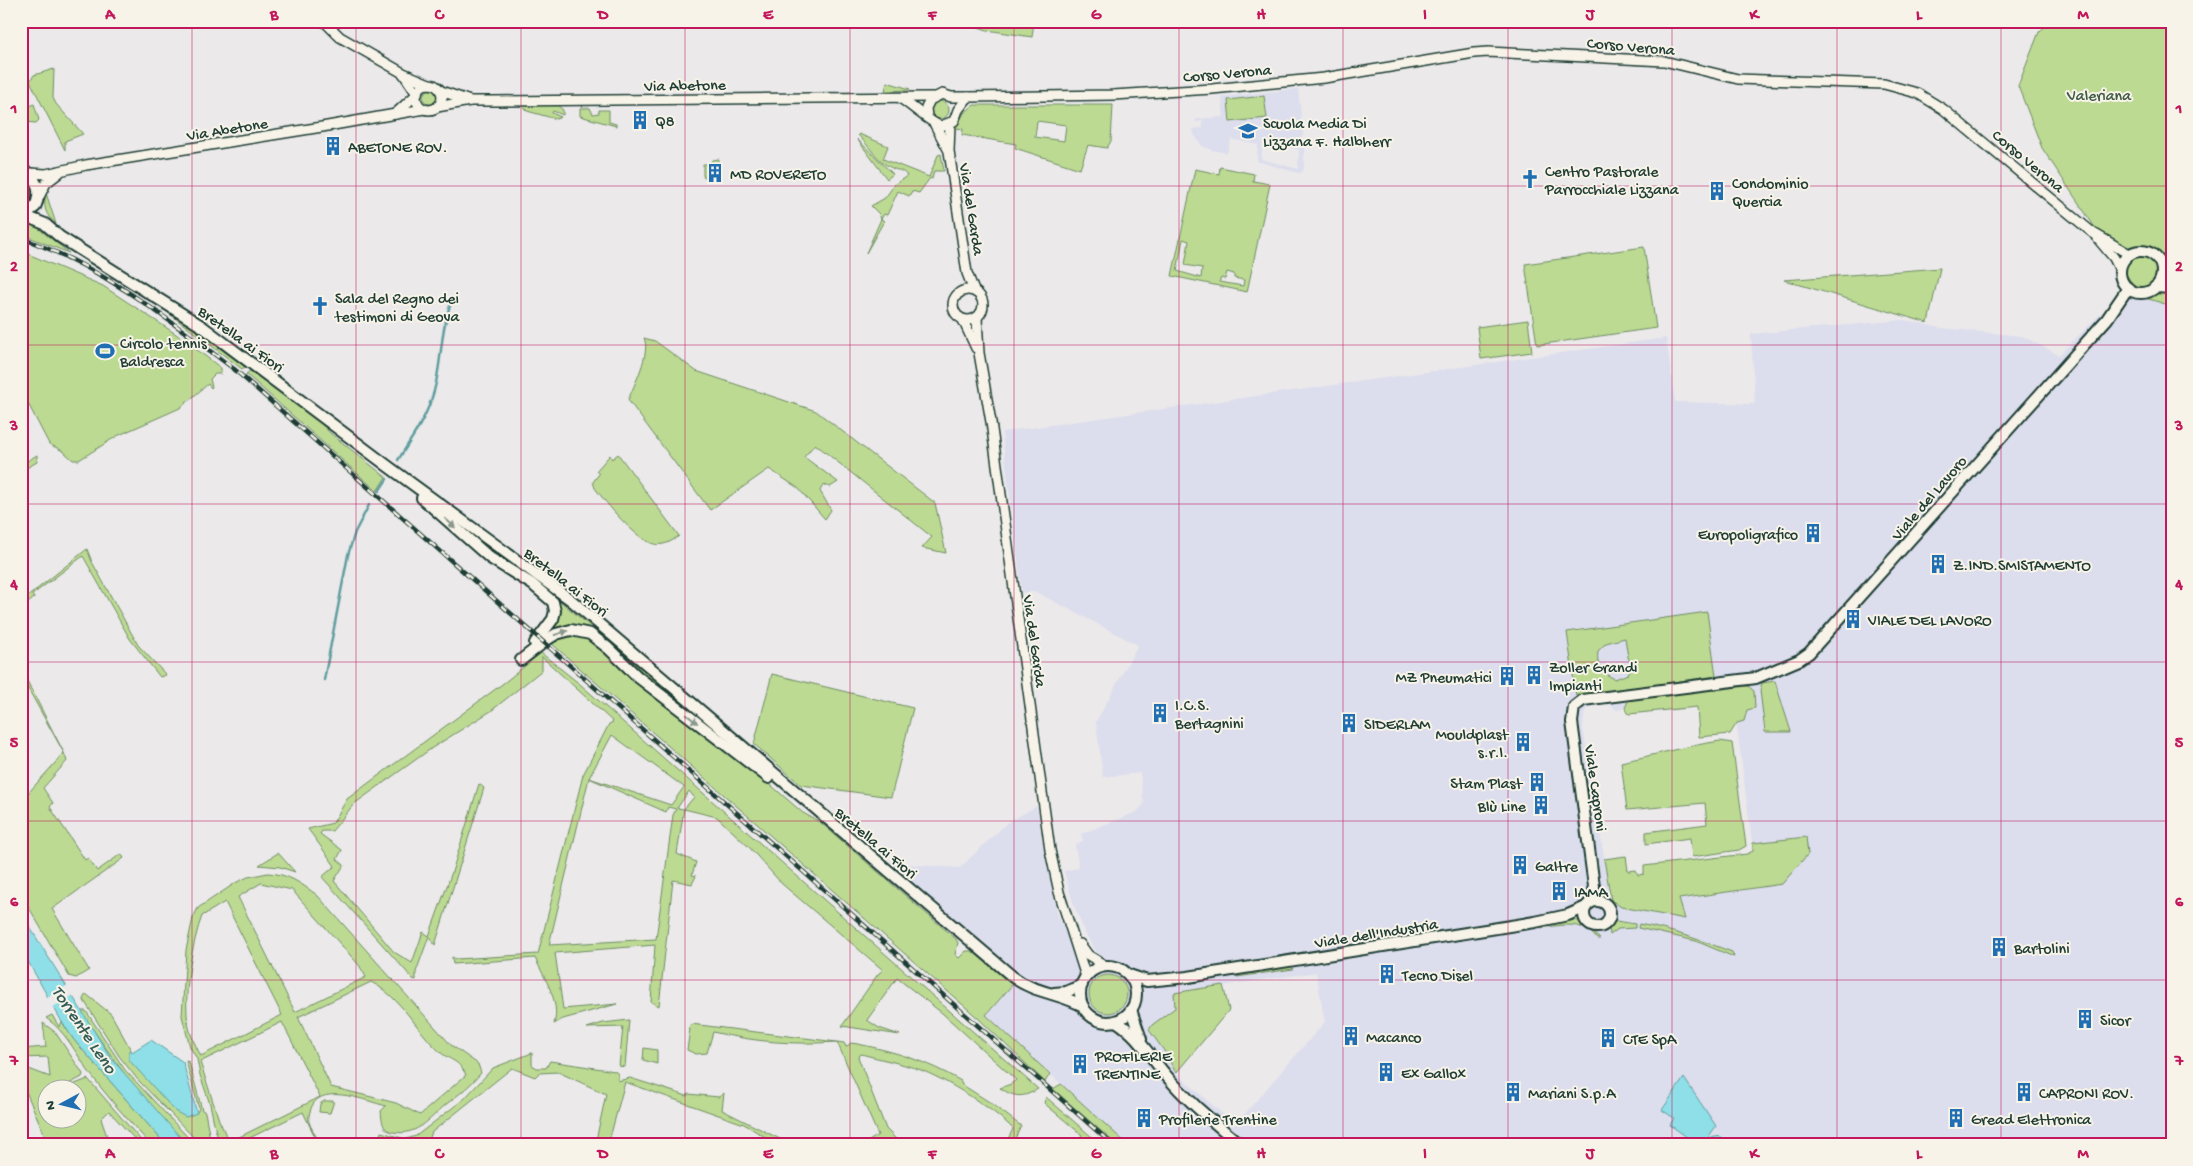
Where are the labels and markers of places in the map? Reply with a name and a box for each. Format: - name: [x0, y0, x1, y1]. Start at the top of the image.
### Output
- building icon: Q8: [629, 109, 651, 131]
- place label: Q8: [655, 114, 675, 133]
- place label: Scuola Media Di Lizzana F. Halbherr: [1263, 116, 1392, 153]
- school or university icon: Scuola Media Di Lizzana F. Halbherr: [1237, 120, 1259, 142]
- building icon: ABETONE ROV.: [322, 135, 344, 157]
- place label: ABETONE ROV.: [348, 140, 448, 159]
- building icon: MD ROVERETO: [704, 162, 726, 184]
- place label: Centro Pastorale Parrocchiale Lizzana: [1544, 164, 1680, 201]
- place label: MD ROVERETO: [730, 167, 827, 186]
- church icon: Centro Pastorale Parrocchiale Lizzana: [1519, 168, 1541, 190]
- place label: Condominio Quercia: [1732, 176, 1808, 213]
- building icon: Condominio Quercia: [1706, 180, 1728, 202]
- place label: Sala del Regno dei testimoni di Geova: [334, 291, 461, 328]
- church icon: Sala del Regno dei testimoni di Geova: [309, 295, 331, 317]
- place label: Circolo tennis Baldresca: [119, 336, 208, 373]
- sports icon: Circolo tennis Baldresca: [94, 340, 116, 362]
- building icon: Europoligrafico: [1802, 522, 1824, 544]
- place label: Europoligrafico: [1698, 527, 1798, 546]
- building icon: Z.IND.SMISTAMENTO: [1927, 553, 1949, 575]
- place label: Z.IND.SMISTAMENTO: [1953, 558, 2091, 577]
- building icon: VIALE DEL LAVORO: [1842, 608, 1864, 630]
- place label: VIALE DEL LAVORO: [1867, 613, 1992, 632]
- place label: Zoller Grandi Impianti: [1549, 660, 1638, 697]
- building icon: Zoller Grandi Impianti: [1523, 664, 1545, 686]
- building icon: MZ Pneumatici: [1496, 665, 1518, 687]
- place label: MZ Pneumatici: [1395, 670, 1492, 689]
- place label: I.C.S. Bertagnini: [1174, 698, 1244, 735]
- building icon: I.C.S. Bertagnini: [1149, 702, 1171, 724]
- building icon: SIDERLAM: [1338, 712, 1360, 734]
- place label: SIDERLAM: [1364, 717, 1431, 736]
- place label: Mouldplast s.r.l.: [1435, 727, 1509, 764]
- building icon: Mouldplast s.r.l.: [1512, 731, 1534, 753]
- building icon: Stam Plast: [1526, 771, 1548, 793]
- place label: Stam Plast: [1450, 776, 1523, 795]
- building icon: Blù Line: [1530, 794, 1552, 816]
- place label: Blù Line: [1477, 799, 1527, 818]
- building icon: Galtre: [1509, 854, 1531, 876]
- place label: Galtre: [1535, 859, 1579, 878]
- building icon: IAMA: [1548, 880, 1570, 902]
- place label: IAMA: [1574, 885, 1609, 904]
- building icon: Bartolini: [1988, 936, 2010, 958]
- place label: Bartolini: [2013, 941, 2070, 960]
- building icon: Tecno Disel: [1376, 963, 1398, 985]
- place label: Tecno Disel: [1401, 968, 1473, 987]
- building icon: Sicor: [2074, 1008, 2096, 1030]
- place label: Sicor: [2100, 1013, 2132, 1032]
- building icon: Macanco: [1340, 1025, 1362, 1047]
- building icon: CTE SpA: [1597, 1027, 1619, 1049]
- place label: Macanco: [1366, 1030, 1422, 1049]
- place label: CTE SpA: [1623, 1032, 1678, 1051]
- place label: PROFILERIE TRENTINE: [1094, 1049, 1173, 1086]
- building icon: PROFILERIE TRENTINE: [1069, 1053, 1091, 1075]
- building icon: Ex Gallox: [1375, 1061, 1397, 1083]
- place label: Ex Gallox: [1401, 1066, 1467, 1085]
- building icon: Mariani S.p.A: [1502, 1081, 1524, 1103]
- building icon: CAPRONI ROV.: [2013, 1081, 2035, 1103]
- place label: Mariani S.p.A: [1528, 1086, 1617, 1105]
- place label: CAPRONI ROV.: [2039, 1086, 2134, 1105]
- building icon: Profilerie Trentine: [1133, 1107, 1155, 1129]
- building icon: Gread Elettronica: [1945, 1107, 1967, 1129]
- place label: Profilerie Trentine: [1158, 1112, 1277, 1131]
- place label: Gread Elettronica: [1971, 1112, 2092, 1131]

